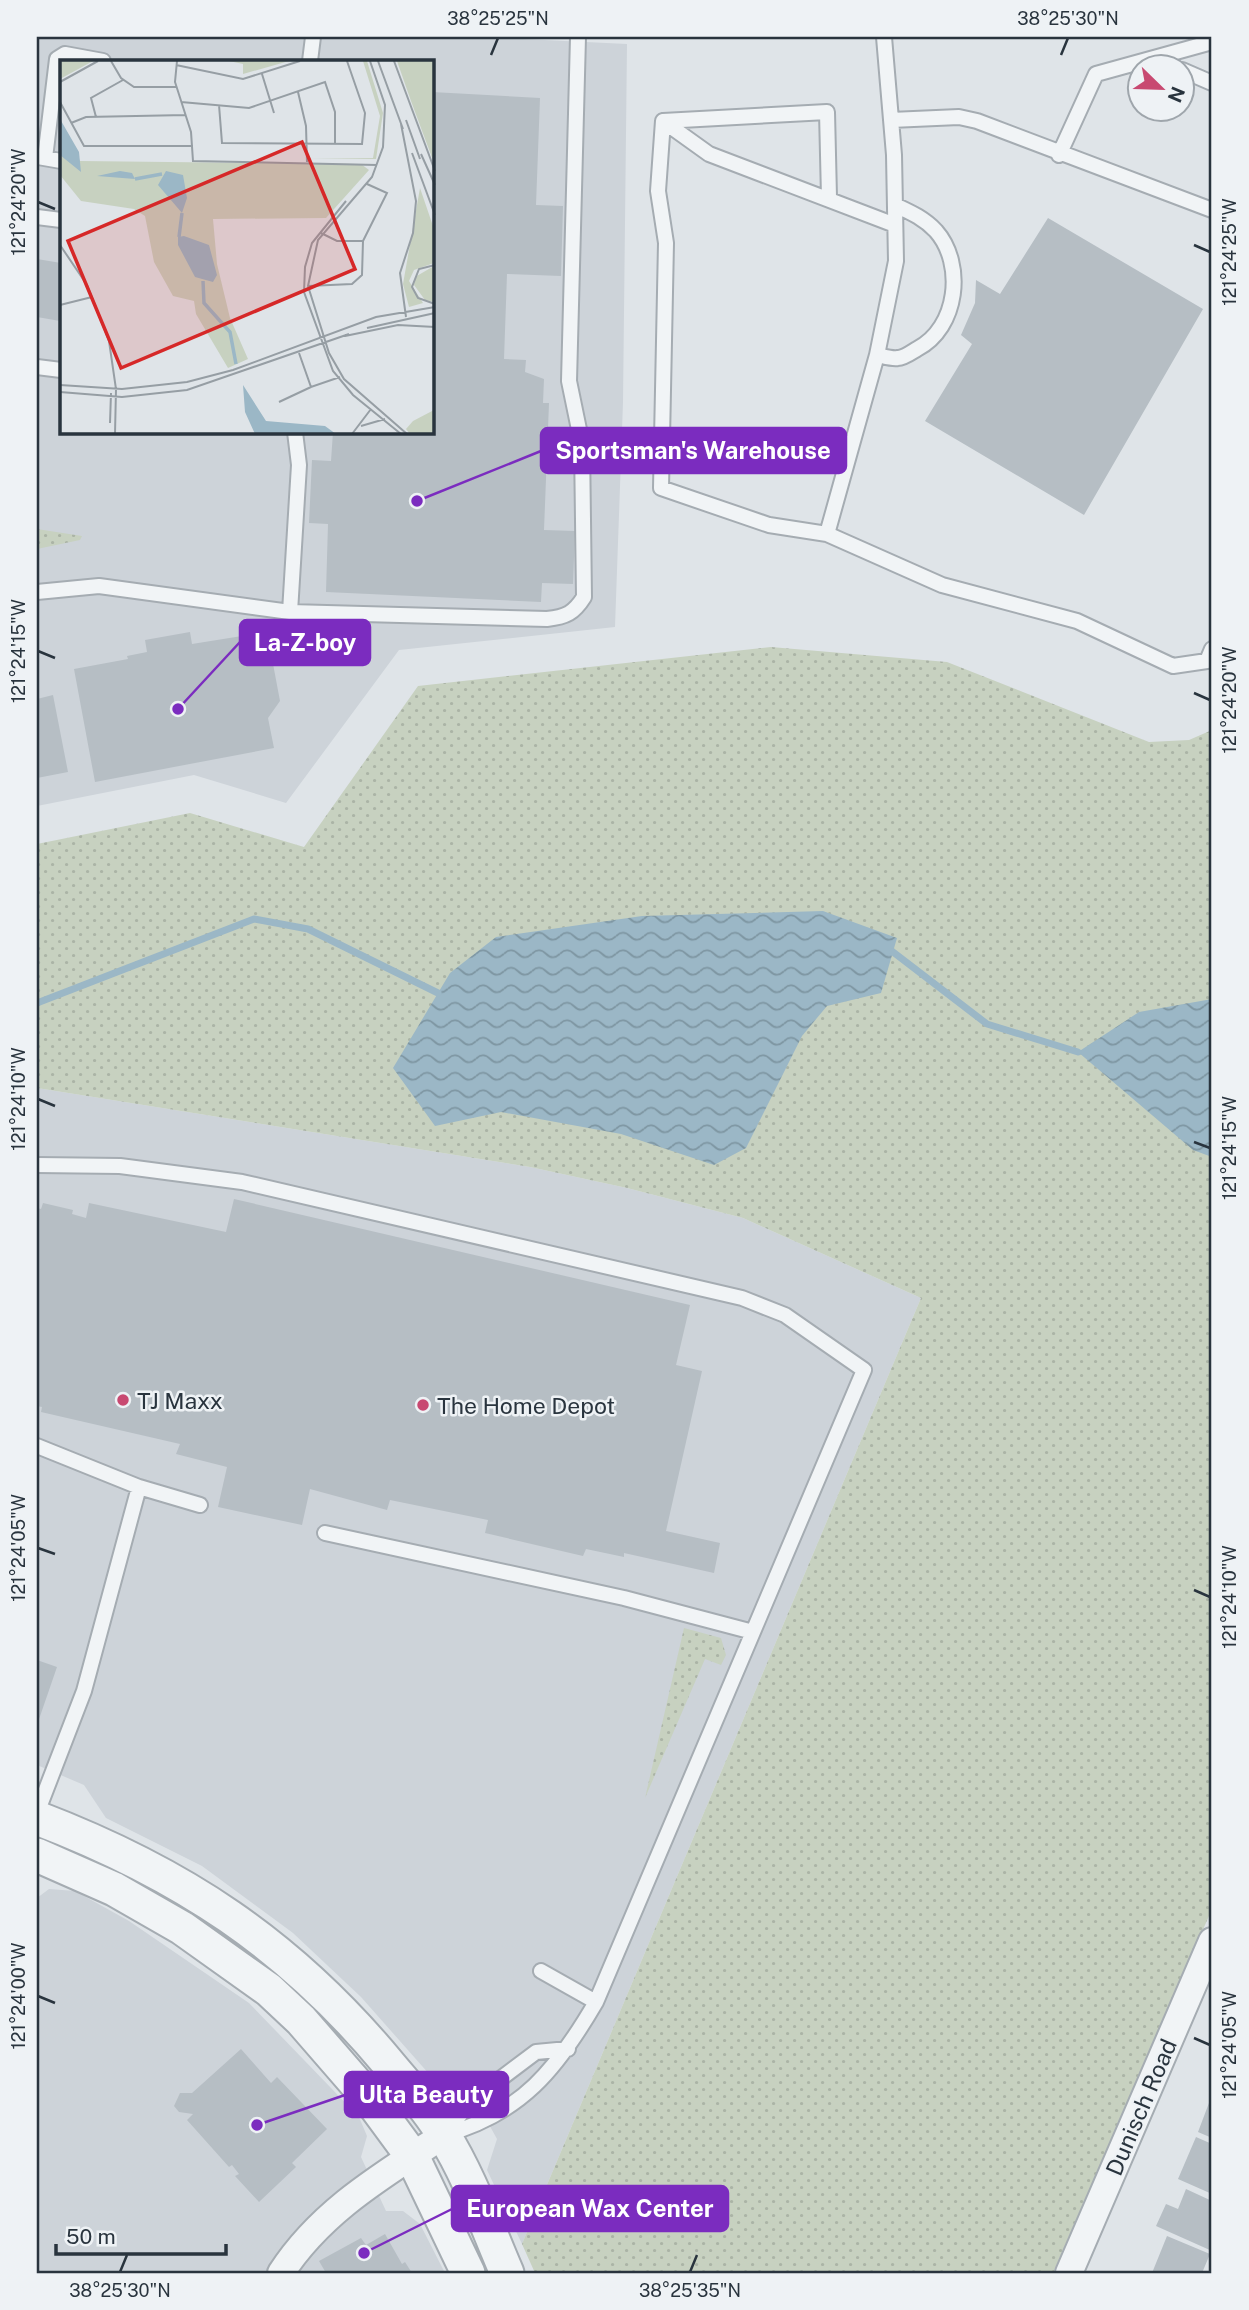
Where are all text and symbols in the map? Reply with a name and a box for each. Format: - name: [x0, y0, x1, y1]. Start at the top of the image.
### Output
- text: 38°25'25"N: [447, 8, 549, 29]
- text: 38°25'30"N: [1017, 8, 1119, 29]
- north arrow: [1126, 52, 1196, 122]
- inset map: [60, 60, 434, 434]
- text: N: [1164, 84, 1190, 106]
- text: 121°24'20"W: [8, 149, 29, 255]
- text: 121°24'25"W: [1219, 198, 1240, 306]
- callout: Sportsman's Warehouse: [541, 428, 846, 473]
- text: Sportsman's Warehouse: [555, 436, 831, 464]
- text: 121°24'15"W: [8, 599, 29, 703]
- callout: La-Z-boy: [240, 620, 370, 665]
- text: La-Z-boy: [254, 628, 357, 656]
- text: 121°24'20"W: [1219, 647, 1240, 753]
- text: 121°24'10"W: [8, 1047, 29, 1151]
- text: 121°24'15"W: [1219, 1096, 1240, 1200]
- place label: TJ Maxx: [137, 1387, 223, 1414]
- marker: TJ Maxx: [115, 1392, 131, 1408]
- place label: The Home Depot: [437, 1392, 615, 1419]
- marker: The Home Depot: [415, 1397, 431, 1413]
- text: 121°24'05"W: [8, 1494, 29, 1602]
- text: 121°24'10"W: [1219, 1545, 1240, 1649]
- text: 121°24'00"W: [8, 1943, 29, 2049]
- text: 121°24'05"W: [1219, 1991, 1240, 2099]
- street label: Dunisch Road: [1100, 2035, 1182, 2179]
- callout: Ulta Beauty: [345, 2072, 508, 2117]
- text: Ulta Beauty: [358, 2080, 494, 2108]
- callout: European Wax Center: [452, 2186, 728, 2231]
- text: European Wax Center: [466, 2194, 714, 2222]
- scale bar: [56, 2212, 226, 2256]
- text: 50 m: [66, 2224, 116, 2249]
- text: 38°25'30"N: [69, 2280, 171, 2301]
- text: 38°25'35"N: [639, 2280, 741, 2301]

